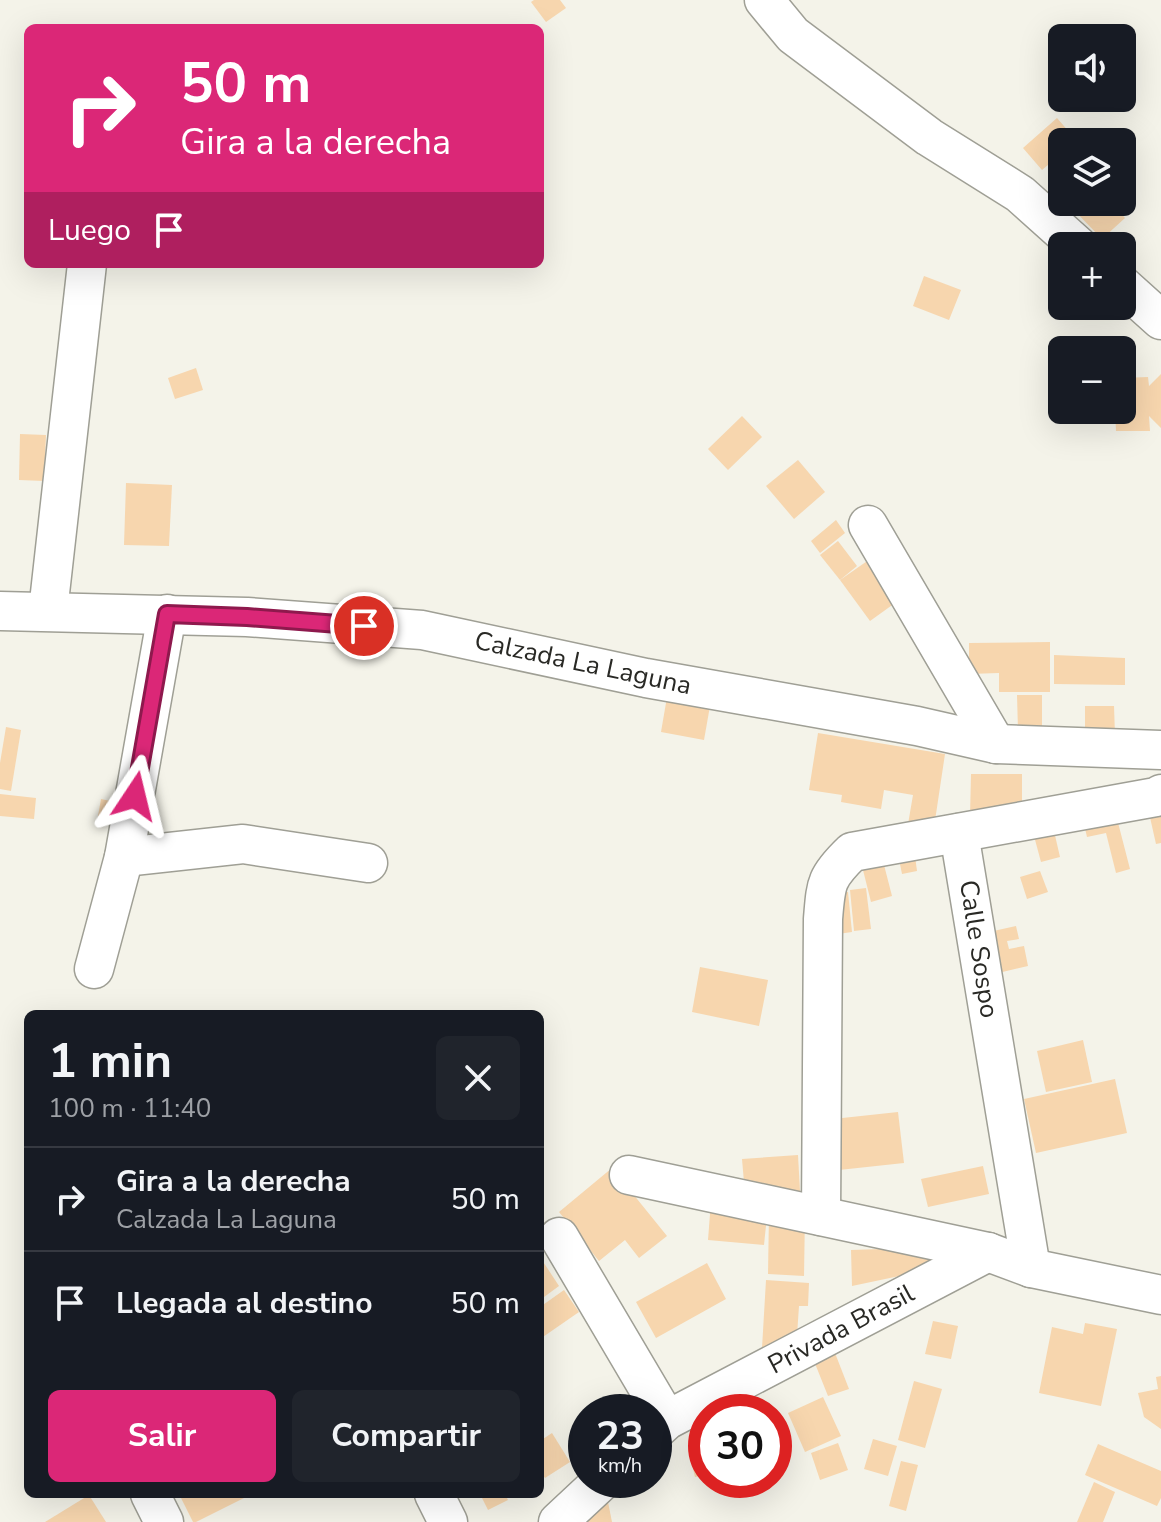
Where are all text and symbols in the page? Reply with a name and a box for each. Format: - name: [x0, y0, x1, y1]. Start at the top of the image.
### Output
- map controls: [1048, 24, 1136, 424]
- button: sound: [1048, 24, 1136, 112]
- text: 50 m: [180, 45, 311, 122]
- icon: right: [48, 56, 152, 160]
- text: Gira a la derecha: [180, 118, 451, 167]
- button: layers: [1048, 128, 1136, 216]
- icon: arrive: [147, 208, 191, 252]
- text: Luego: [48, 210, 131, 251]
- button: +: [1048, 232, 1136, 320]
- button: −: [1048, 336, 1136, 424]
- pin: [330, 592, 398, 660]
- icon: arrive: [342, 604, 386, 648]
- street label: Calzada La Laguna: [471, 623, 695, 703]
- position arrow: [93, 754, 177, 838]
- street label: Calle Sospo: [951, 878, 1007, 1020]
- text: 1 min: [48, 1028, 172, 1094]
- button: close: [436, 1036, 520, 1120]
- text: 100 m · 11:40: [48, 1091, 211, 1126]
- text: Gira a la derecha: [116, 1161, 351, 1202]
- icon: right: [48, 1177, 92, 1221]
- text: 50 m: [451, 1179, 520, 1220]
- text: Calzada La Laguna: [116, 1202, 337, 1237]
- street label: Privada Brasil: [762, 1276, 920, 1382]
- icon: arrive: [48, 1281, 92, 1325]
- text: Llegada al destino: [116, 1283, 372, 1324]
- text: 50 m: [451, 1283, 520, 1324]
- button: Salir: [48, 1390, 276, 1482]
- button: Compartir: [292, 1390, 520, 1482]
- speed limit sign: 30: [688, 1394, 792, 1498]
- text: 23: [596, 1409, 644, 1463]
- text: km/h: [598, 1452, 642, 1479]

